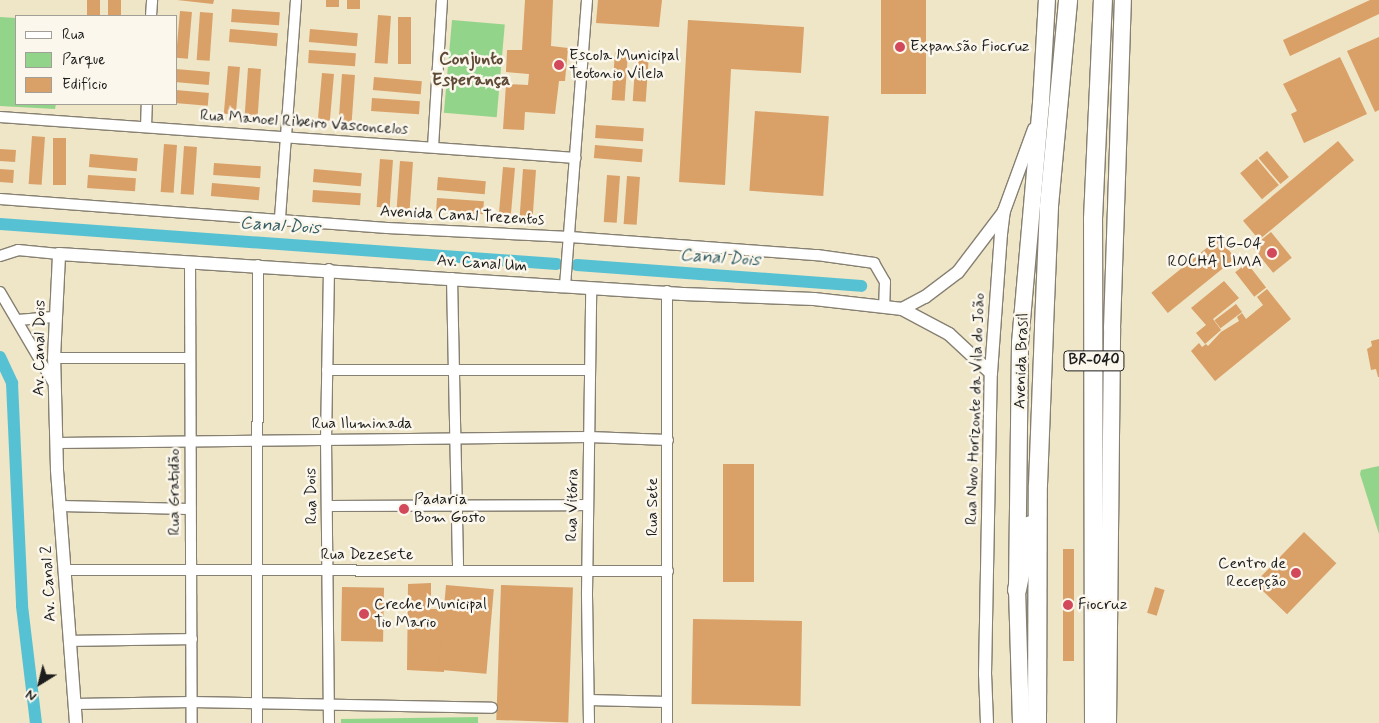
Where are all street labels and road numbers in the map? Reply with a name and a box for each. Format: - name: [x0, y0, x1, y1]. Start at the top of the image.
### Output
- street label: Rua Manoel Ribeiro Vasconcelos: [200, 106, 408, 140]
- street label: Avenida Canal Trezentos: [380, 202, 544, 230]
- street label: Av. Canal Um: [436, 251, 528, 277]
- street label: Rua Novo Horizonte da Vila do João: [962, 294, 990, 524]
- street label: Av. Canal Dois: [30, 299, 50, 397]
- street label: Avenida Brasil: [1011, 312, 1033, 410]
- road number: BR-040: [1063, 348, 1125, 374]
- street label: Rua Iluminada: [311, 414, 413, 434]
- street label: Rua Gratidão: [165, 449, 185, 535]
- street label: Rua Dois: [302, 467, 322, 525]
- street label: Rua Vitória: [563, 468, 583, 542]
- street label: Rua Sete: [643, 478, 663, 536]
- street label: Av. Canal 2: [37, 545, 61, 623]
- street label: Rua Dezesete: [321, 545, 413, 565]

